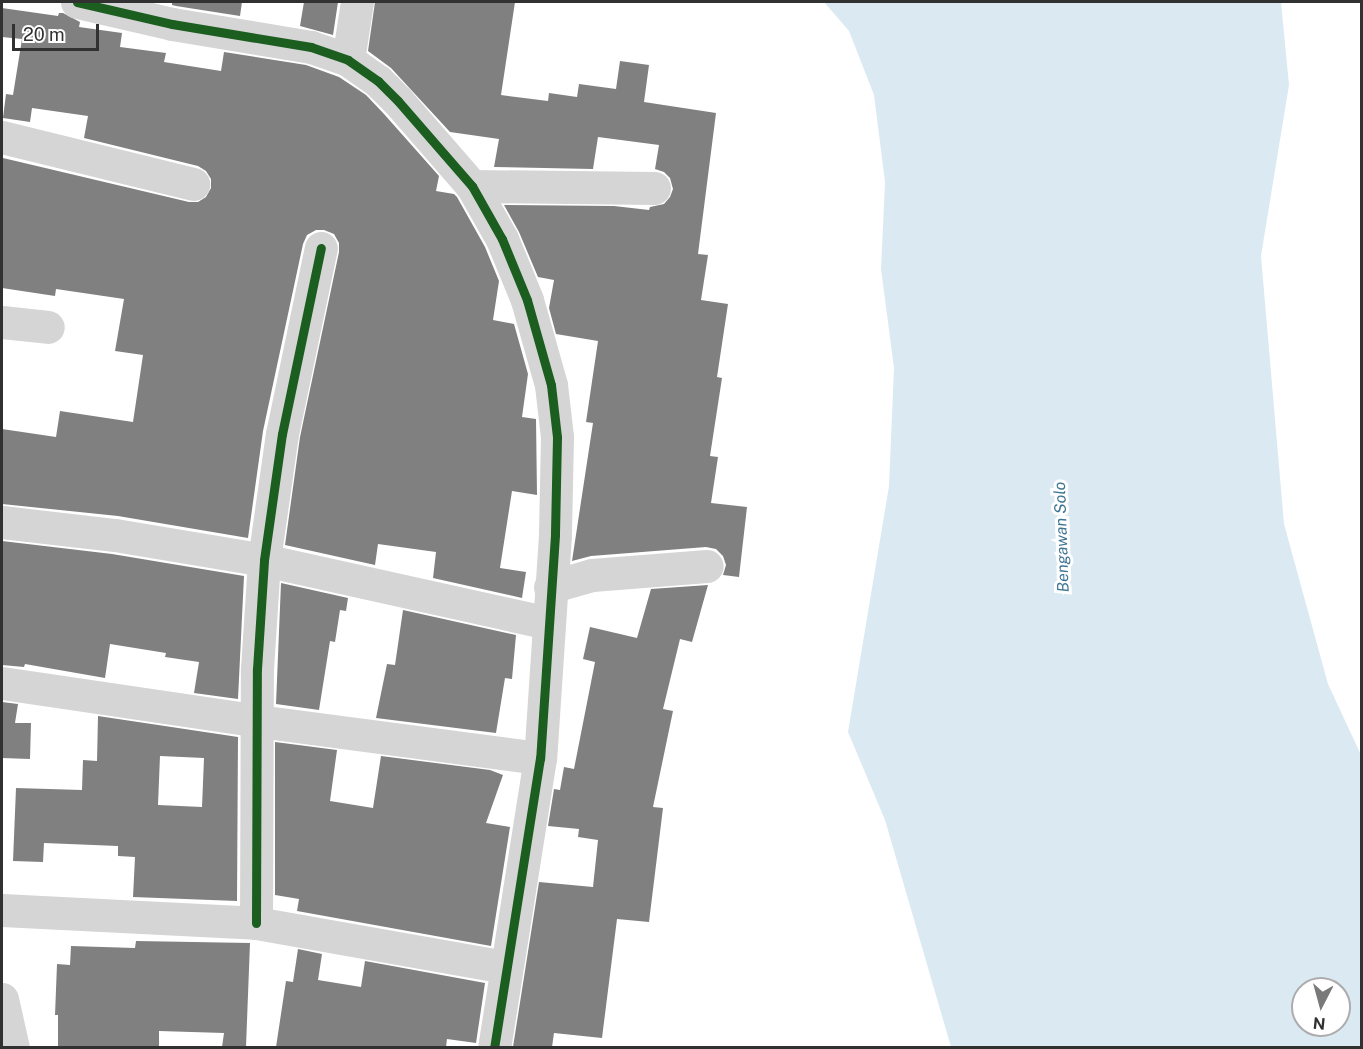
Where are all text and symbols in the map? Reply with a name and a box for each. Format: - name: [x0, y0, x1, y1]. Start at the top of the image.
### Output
- scale bar: [15, 12, 102, 50]
- text: 20 m: [23, 24, 65, 45]
- water label: Bengawan Solo: [1050, 481, 1074, 593]
- north arrow: [1291, 977, 1351, 1037]
- text: N: [1312, 1013, 1326, 1034]

